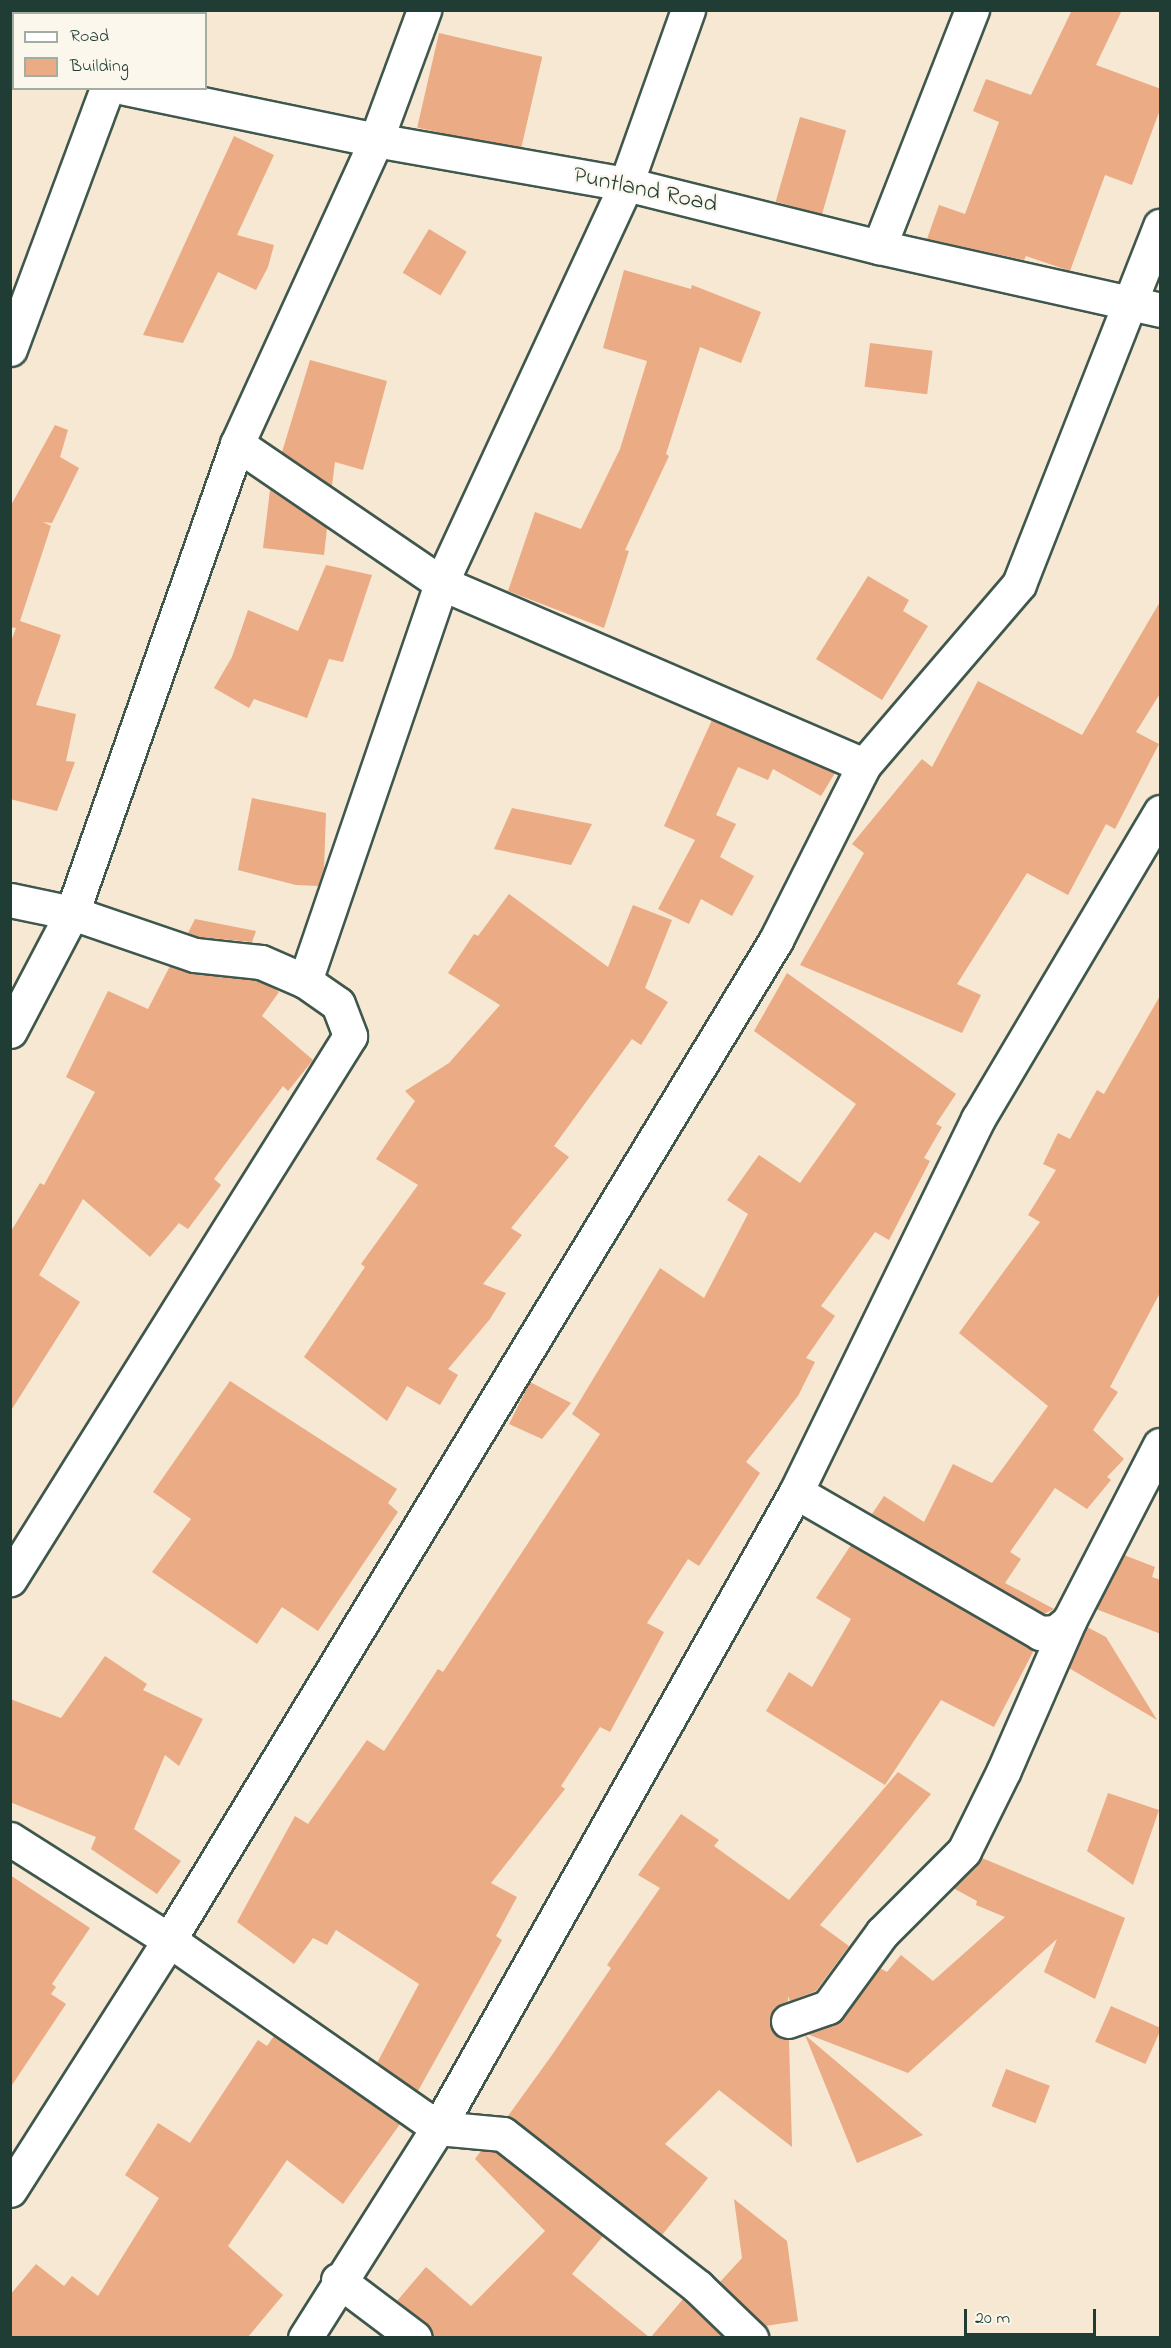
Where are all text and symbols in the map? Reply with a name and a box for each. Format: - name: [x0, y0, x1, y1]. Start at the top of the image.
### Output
- legend: [12, 12, 207, 90]
- text: Road: [70, 24, 109, 50]
- text: Building: [70, 54, 129, 80]
- street label: Puntland Road: [570, 162, 720, 220]
- scale bar: [967, 2297, 1099, 2335]
- text: 20 m: [975, 2306, 1010, 2332]

